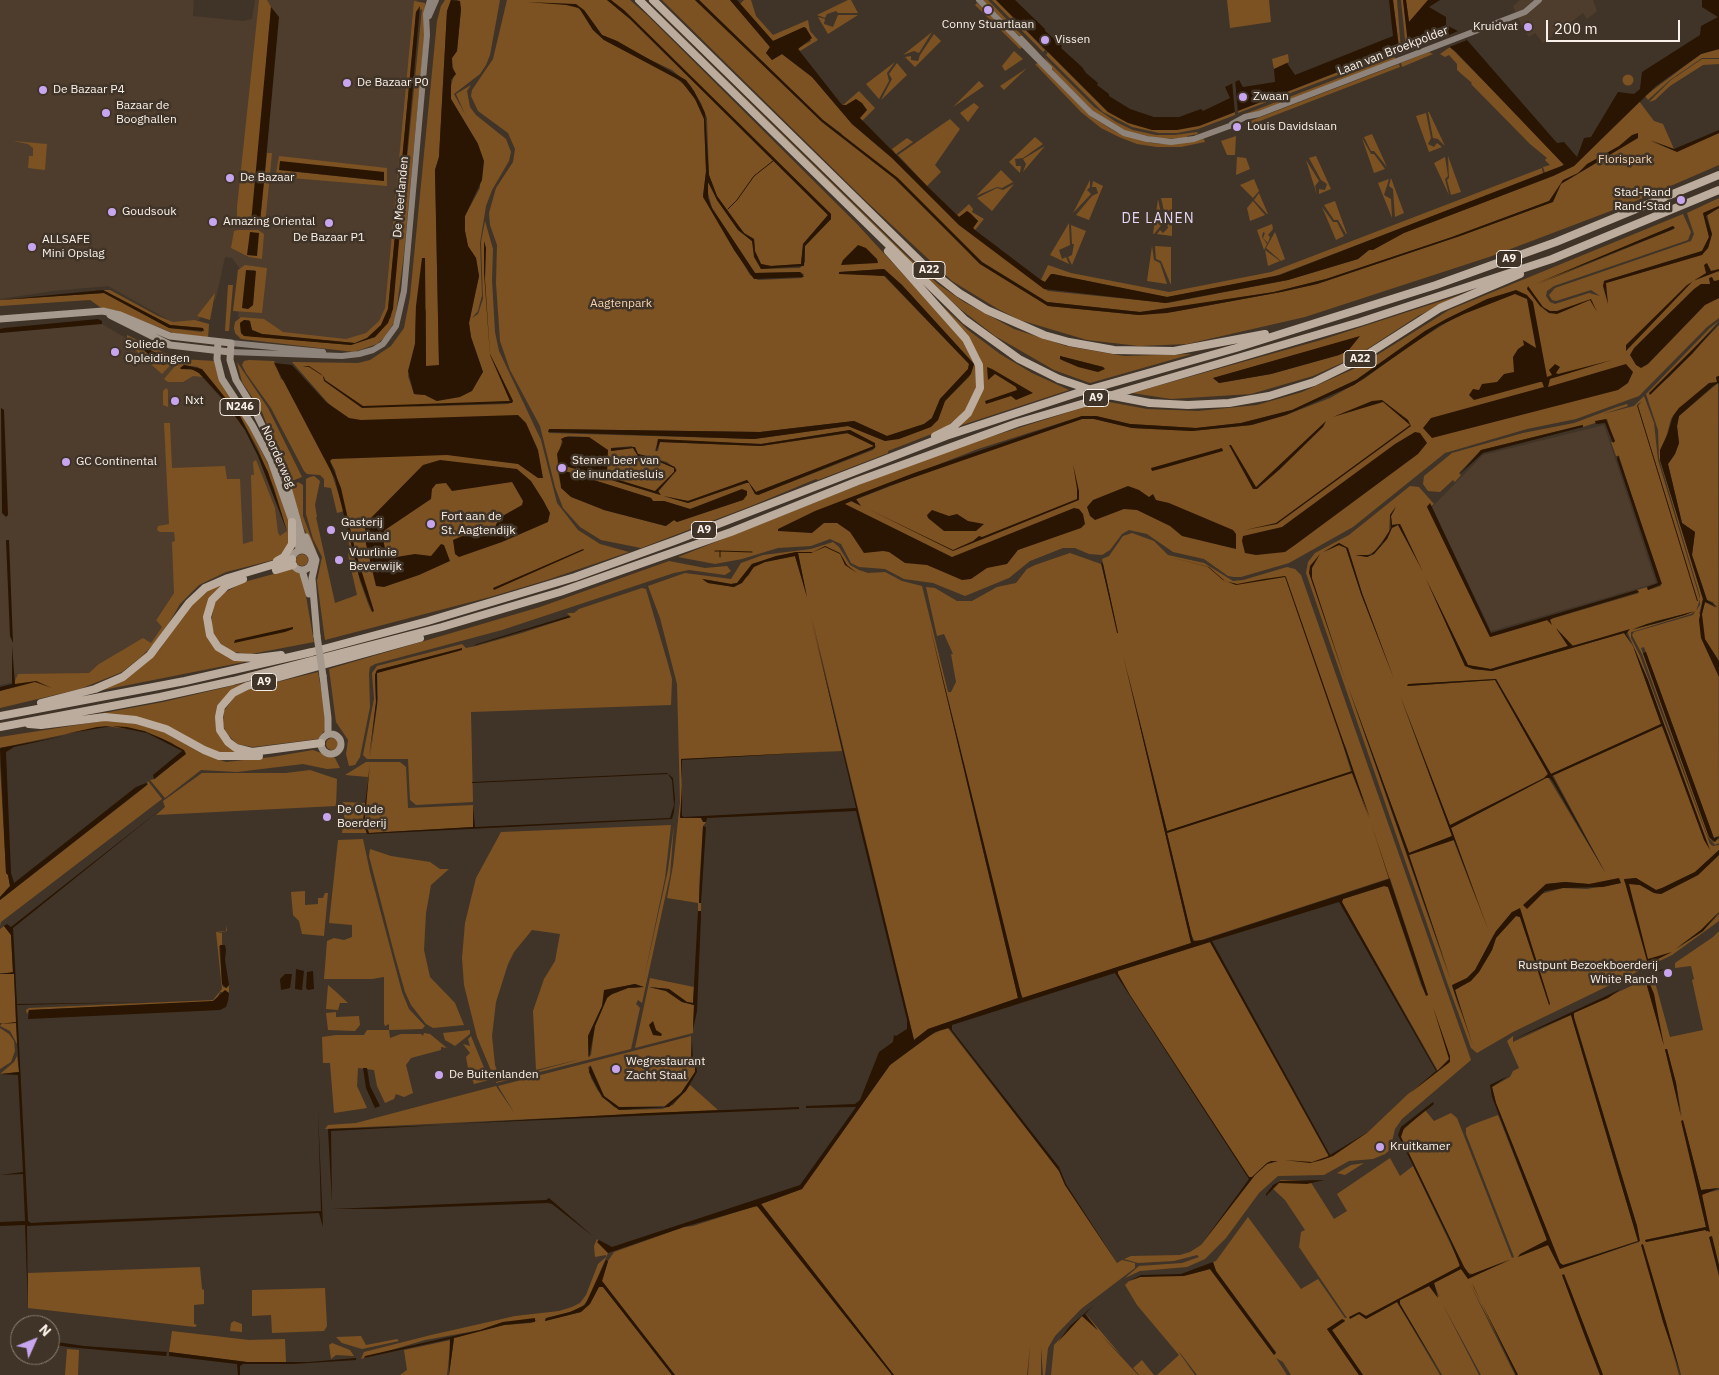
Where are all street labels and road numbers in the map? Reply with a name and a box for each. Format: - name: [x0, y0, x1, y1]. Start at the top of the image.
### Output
- street label: Laan van Broekpolder: [1336, 23, 1450, 79]
- street label: De Meerlanden: [390, 156, 412, 238]
- road number: A9: [1496, 250, 1522, 268]
- road number: A22: [913, 262, 945, 278]
- road number: A22: [1344, 350, 1376, 368]
- road number: A9: [1084, 389, 1108, 406]
- road number: N246: [220, 398, 260, 416]
- street label: Noorderweg: [258, 424, 298, 490]
- road number: A9: [692, 522, 716, 538]
- road number: A9: [252, 674, 276, 690]

